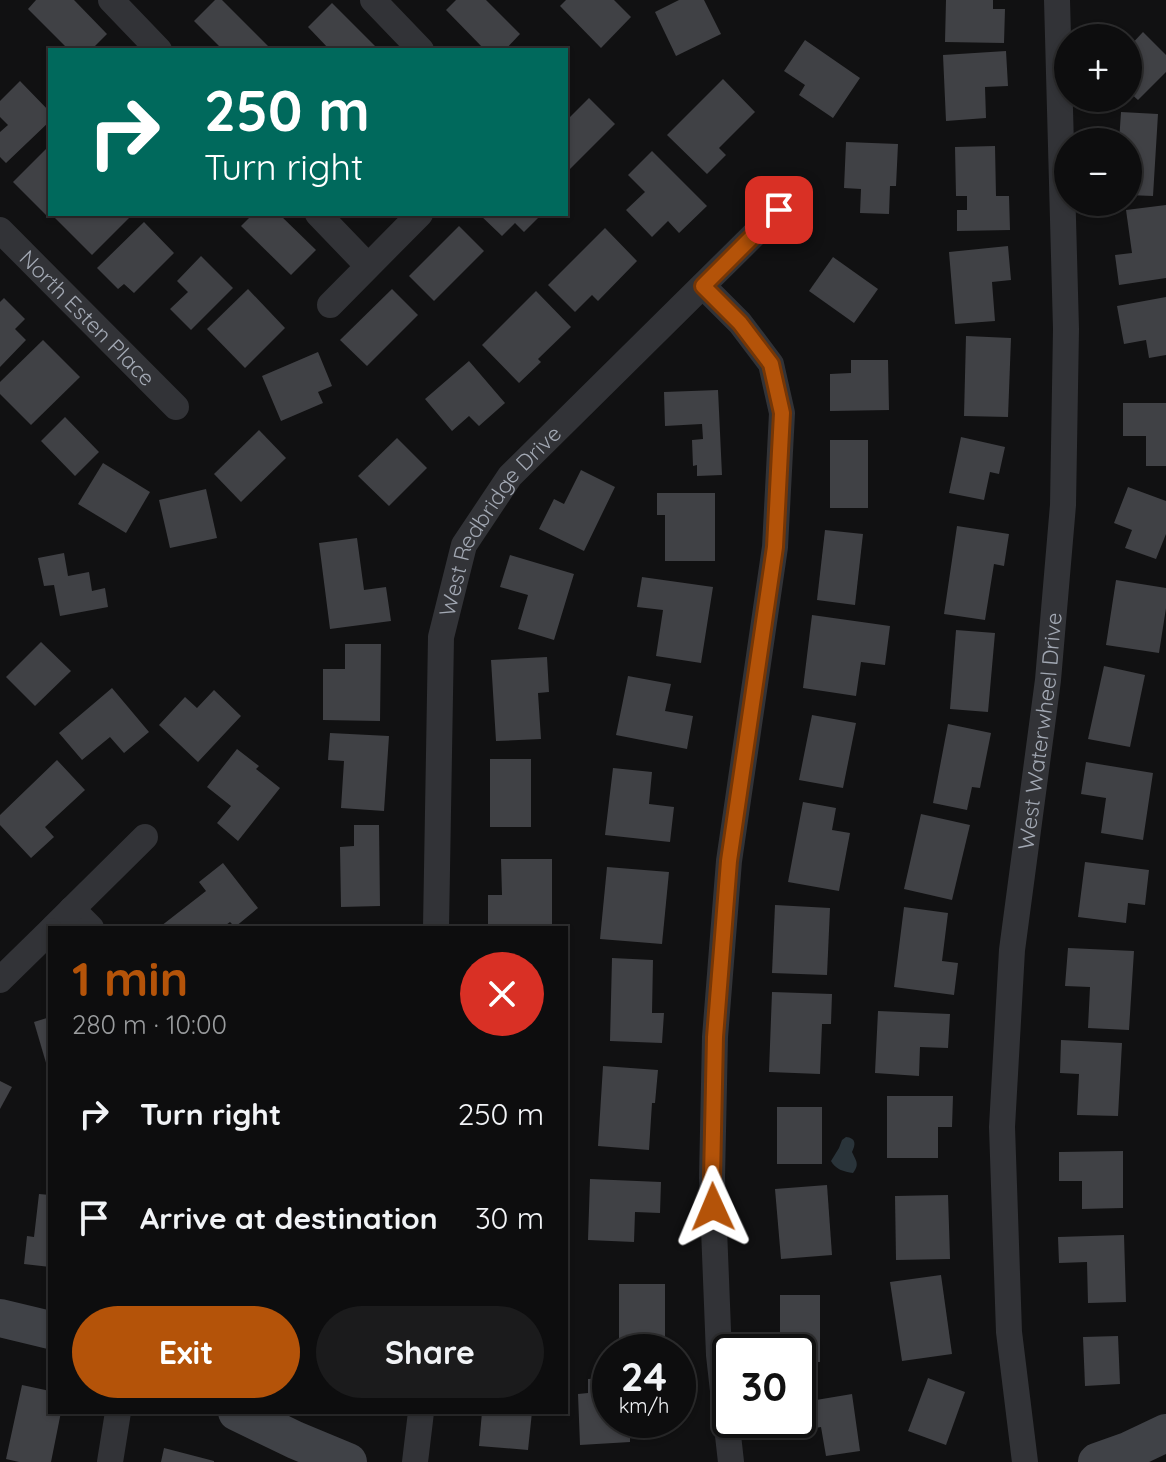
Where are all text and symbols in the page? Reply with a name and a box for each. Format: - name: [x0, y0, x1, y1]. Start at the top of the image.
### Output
- map controls: [1054, 24, 1142, 216]
- button: +: [1054, 24, 1142, 112]
- text: 250 m: [204, 75, 370, 145]
- icon: right: [72, 80, 176, 184]
- button: −: [1054, 128, 1142, 216]
- text: Turn right: [204, 144, 363, 189]
- pin: [745, 176, 813, 244]
- icon: arrive: [757, 188, 801, 232]
- street label: North Esten Place: [14, 244, 161, 392]
- street label: West Redbridge Drive: [433, 419, 567, 619]
- street label: West Waterwheel Drive: [1011, 611, 1068, 852]
- text: 1 min: [72, 948, 188, 1008]
- button: close: [460, 952, 544, 1036]
- text: 280 m · 10:00: [72, 1008, 227, 1041]
- icon: right: [72, 1092, 116, 1136]
- text: Turn right: [140, 1095, 281, 1133]
- text: 250 m: [458, 1095, 544, 1133]
- position arrow: [671, 1165, 755, 1249]
- icon: arrive: [72, 1196, 116, 1240]
- text: Arrive at destination: [140, 1199, 438, 1237]
- text: 30 m: [475, 1199, 544, 1237]
- button: Exit: [72, 1306, 300, 1398]
- button: Share: [316, 1306, 544, 1398]
- speed limit sign: 30: [712, 1334, 816, 1438]
- text: 24: [621, 1351, 667, 1401]
- text: km/h: [619, 1393, 669, 1418]

